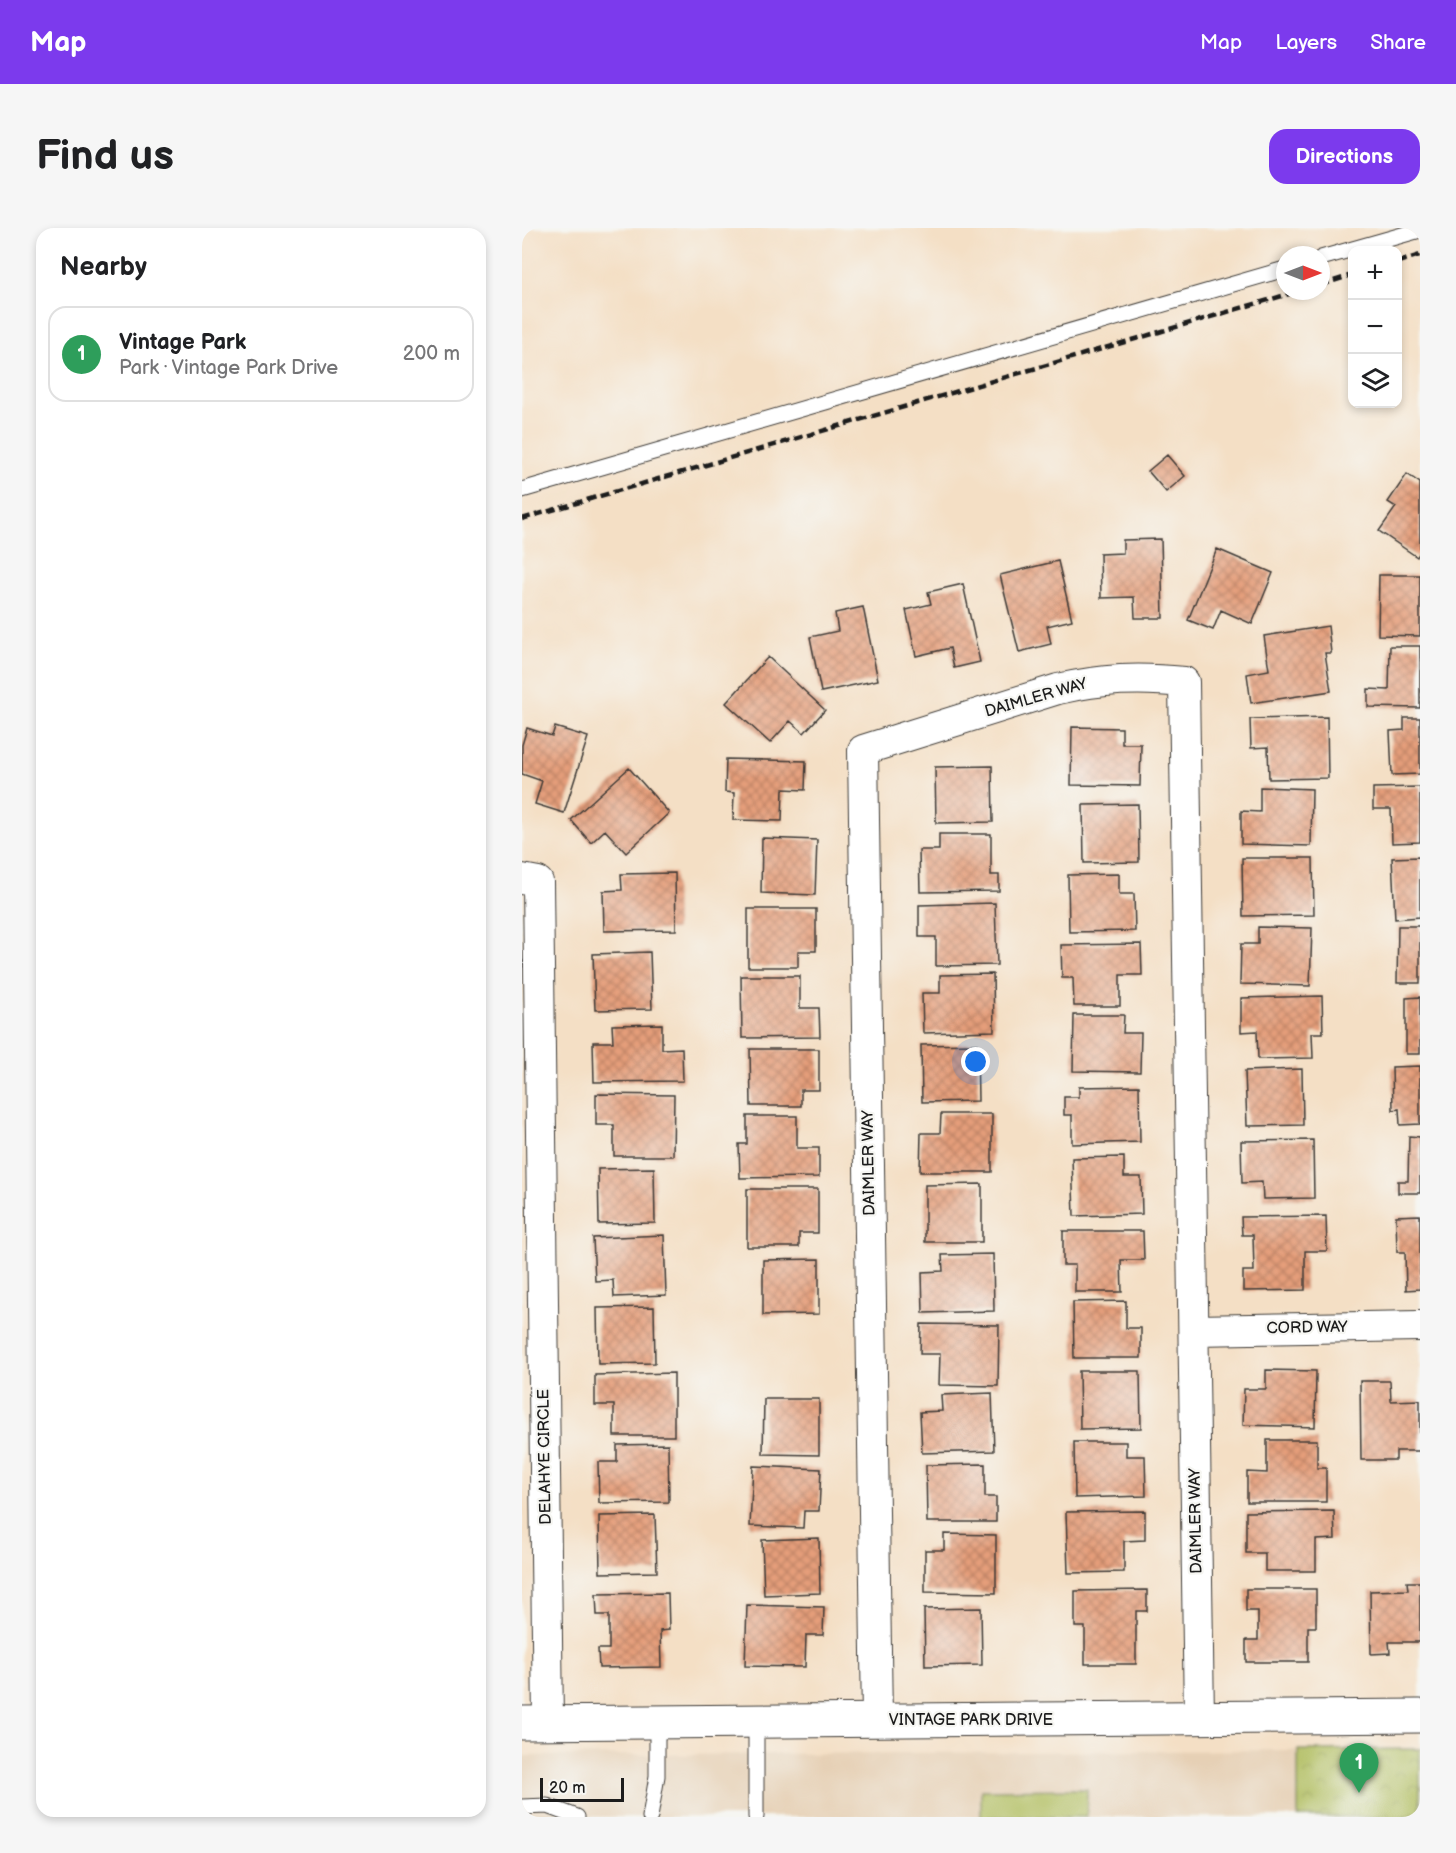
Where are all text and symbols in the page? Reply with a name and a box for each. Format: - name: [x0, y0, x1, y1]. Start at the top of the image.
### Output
- text: Map: [30, 26, 86, 59]
- text: Map: [1200, 30, 1242, 55]
- text: Layers: [1275, 30, 1337, 55]
- text: Share: [1370, 30, 1426, 55]
- button: Directions: [1269, 129, 1420, 184]
- text: Find us: [36, 131, 174, 182]
- north arrow: [1276, 246, 1330, 300]
- map controls: [1348, 246, 1402, 408]
- button: +: [1348, 246, 1402, 300]
- text: Nearby: [60, 252, 147, 283]
- button: −: [1348, 300, 1402, 354]
- text: Vintage Park: [119, 329, 246, 356]
- text: 1: [77, 342, 86, 366]
- text: 200 m: [403, 342, 460, 366]
- button: layers: [1348, 354, 1402, 408]
- text: Park · Vintage Park Drive: [119, 356, 338, 380]
- street label: DAIMLER WAY: [983, 674, 1090, 722]
- your location: [961, 1047, 990, 1076]
- street label: DAIMLER WAY: [859, 1109, 879, 1216]
- street label: CORD WAY: [1266, 1318, 1348, 1338]
- street label: DELAHYE CIRCLE: [534, 1389, 556, 1525]
- street label: DAIMLER WAY: [1186, 1467, 1206, 1574]
- street label: VINTAGE PARK DRIVE: [889, 1711, 1053, 1730]
- pin: 1: [1340, 1744, 1378, 1793]
- scale bar: [540, 1775, 624, 1802]
- text: 20 m: [549, 1779, 585, 1798]

